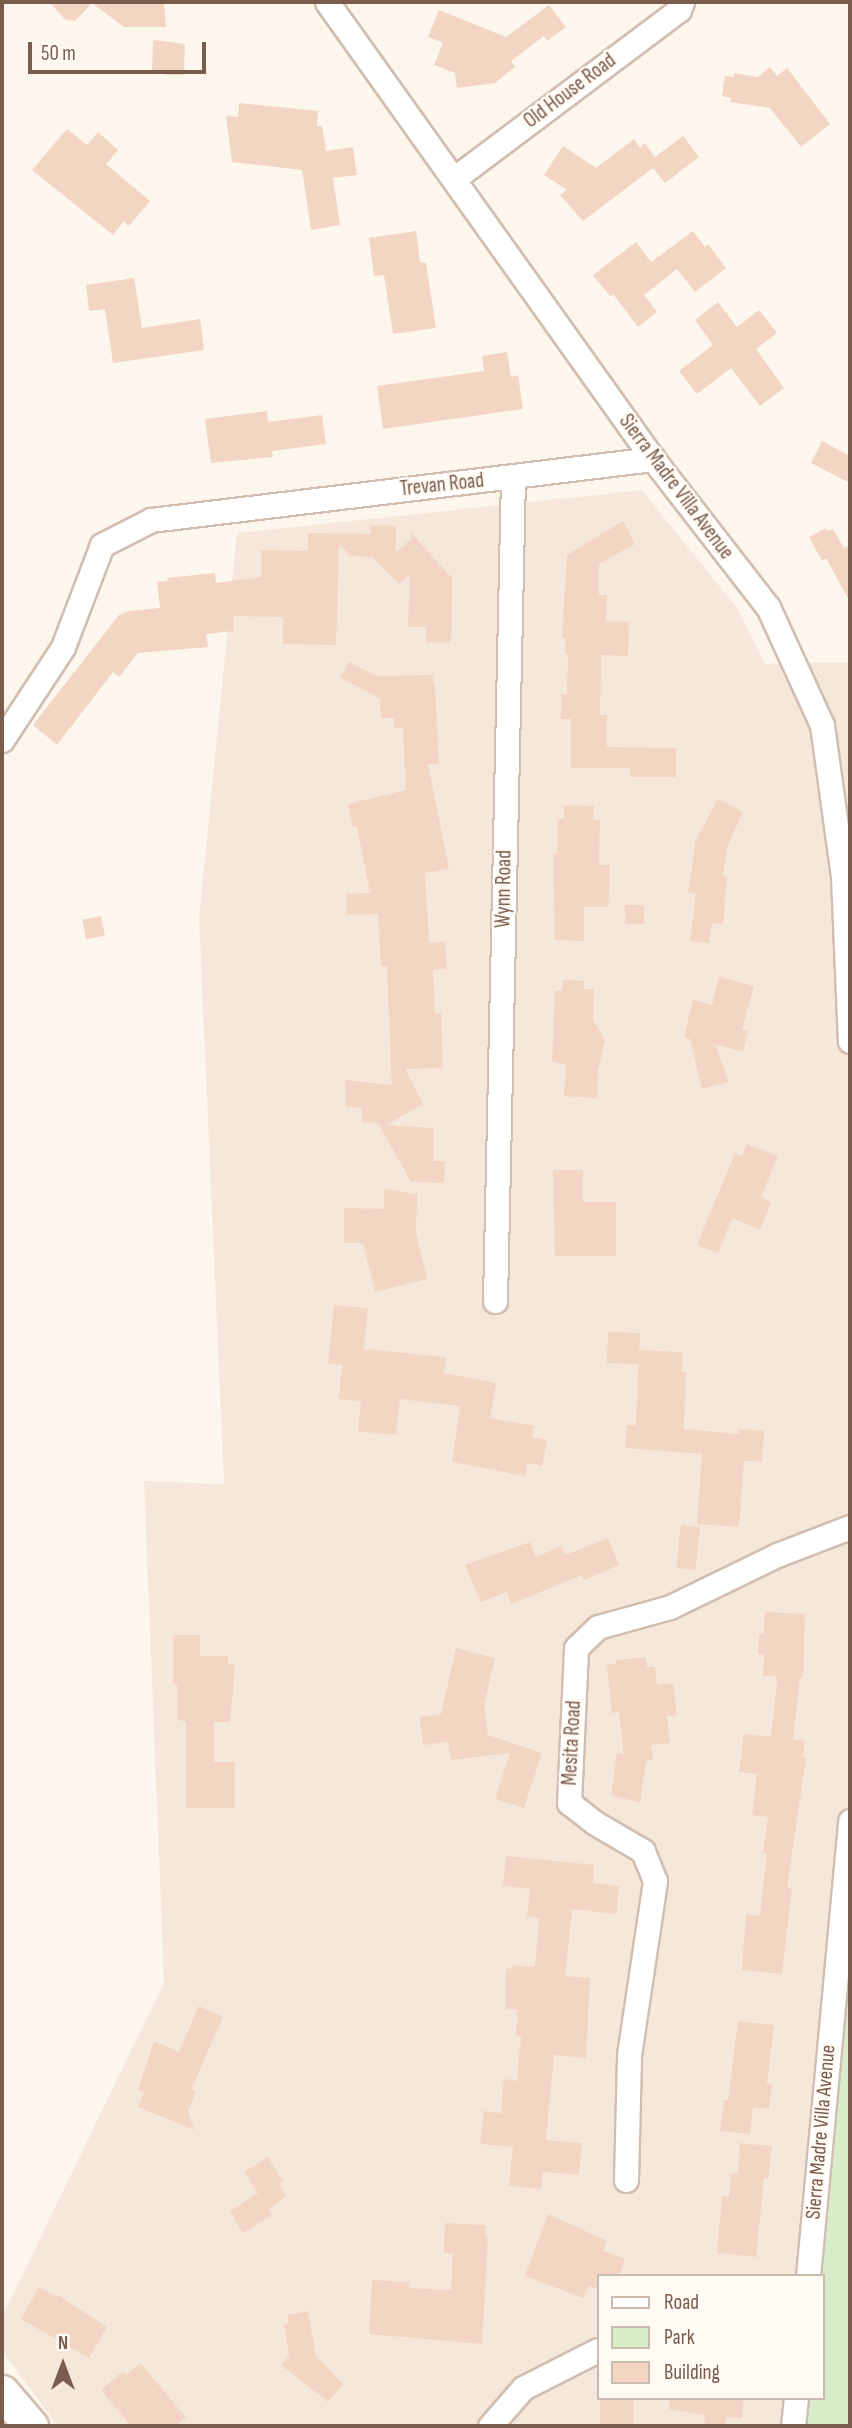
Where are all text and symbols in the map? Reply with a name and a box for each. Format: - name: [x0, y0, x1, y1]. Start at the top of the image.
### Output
- scale bar: [32, 28, 210, 72]
- text: 50 m: [41, 41, 76, 66]
- street label: Old House Road: [519, 48, 621, 134]
- street label: Sierra Madre Villa Avenue: [613, 409, 739, 565]
- street label: Trevan Road: [399, 468, 485, 502]
- street label: Wynn Road: [491, 850, 517, 928]
- street label: Mesita Road: [557, 1700, 587, 1786]
- street label: Sierra Madre Villa Avenue: [801, 2044, 841, 2220]
- legend: [596, 2274, 824, 2400]
- text: Road: [664, 2290, 699, 2315]
- text: Park: [664, 2325, 695, 2350]
- north arrow: [28, 2330, 98, 2400]
- text: N: [58, 2332, 68, 2355]
- text: Building: [664, 2360, 720, 2385]

